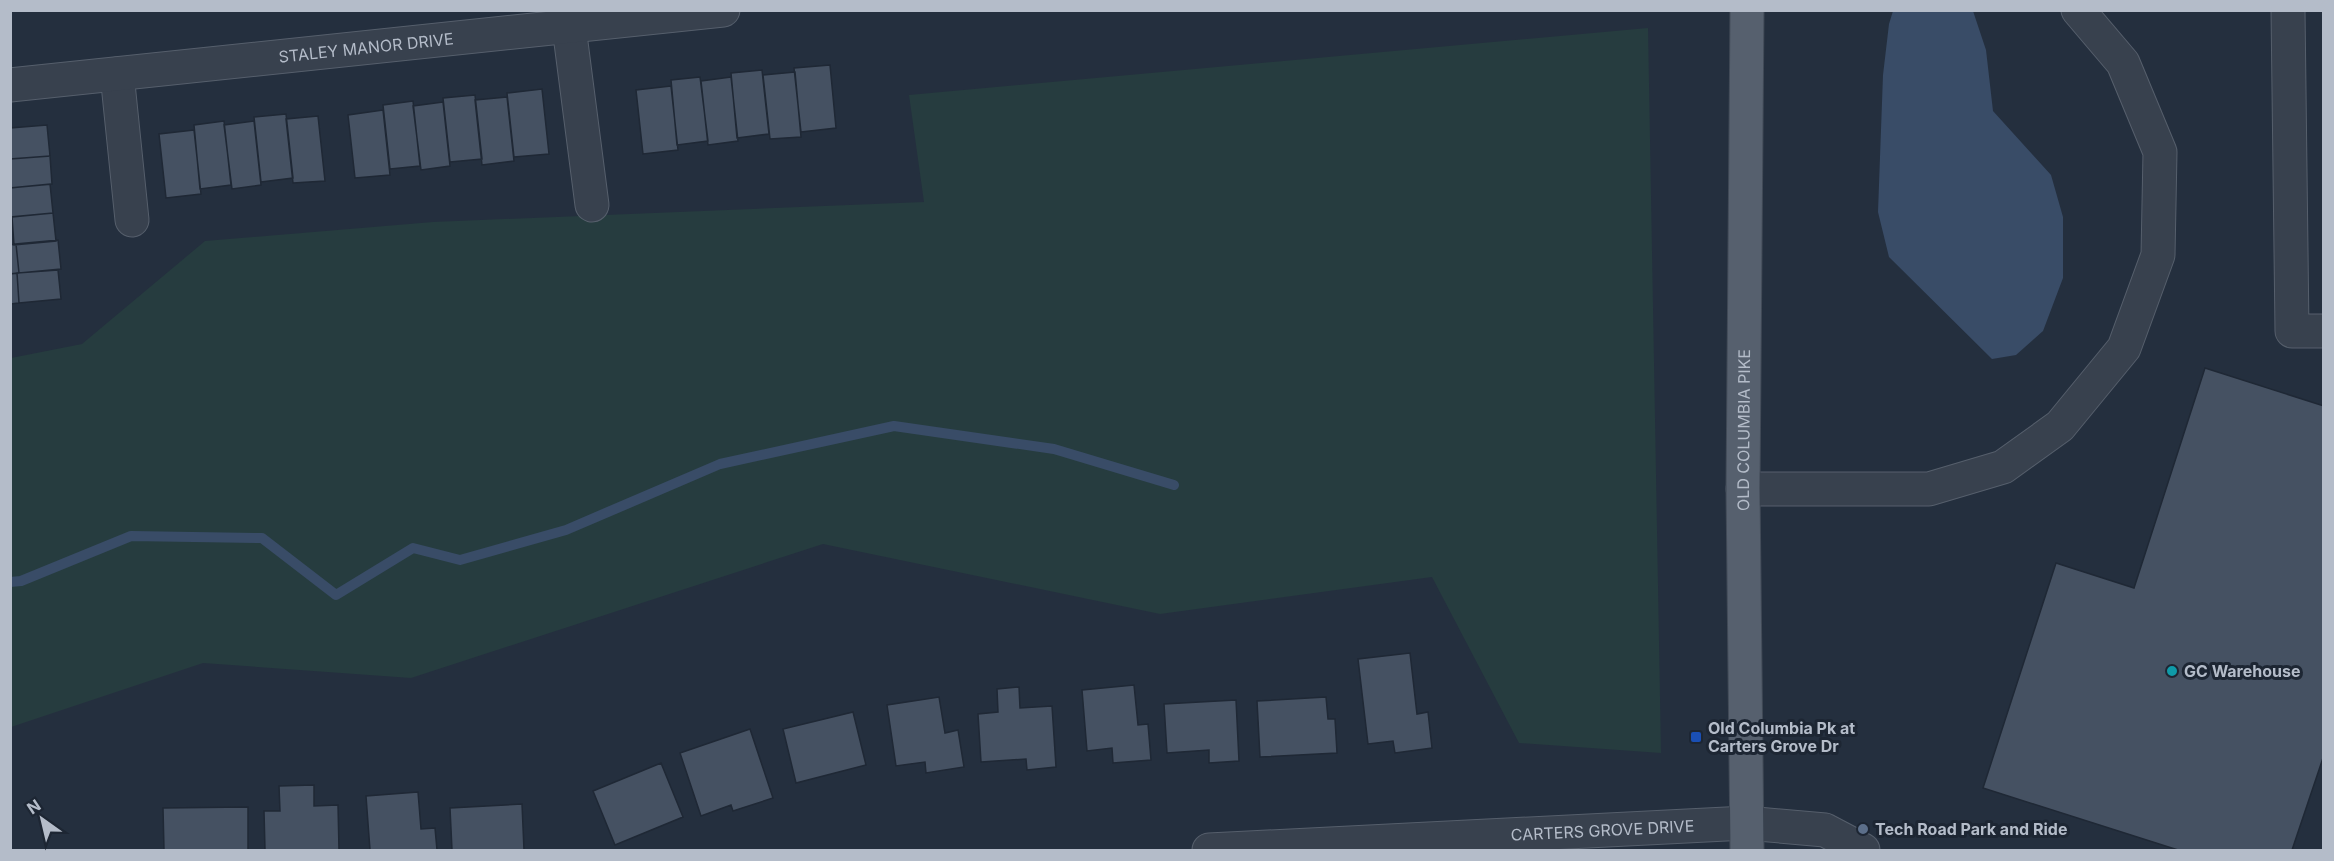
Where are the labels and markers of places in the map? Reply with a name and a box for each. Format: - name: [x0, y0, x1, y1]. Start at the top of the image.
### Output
- place label: GC Warehouse: [2184, 661, 2300, 681]
- marker: GC Warehouse: [2165, 664, 2179, 678]
- place label: Old Columbia Pk at Carters Grove Dr: [1708, 718, 1855, 756]
- marker: Old Columbia Pk at Carters Grove Dr: [1689, 730, 1703, 744]
- place label: Tech Road Park and Ride: [1875, 819, 2067, 839]
- marker: Tech Road Park and Ride: [1856, 822, 1870, 836]

